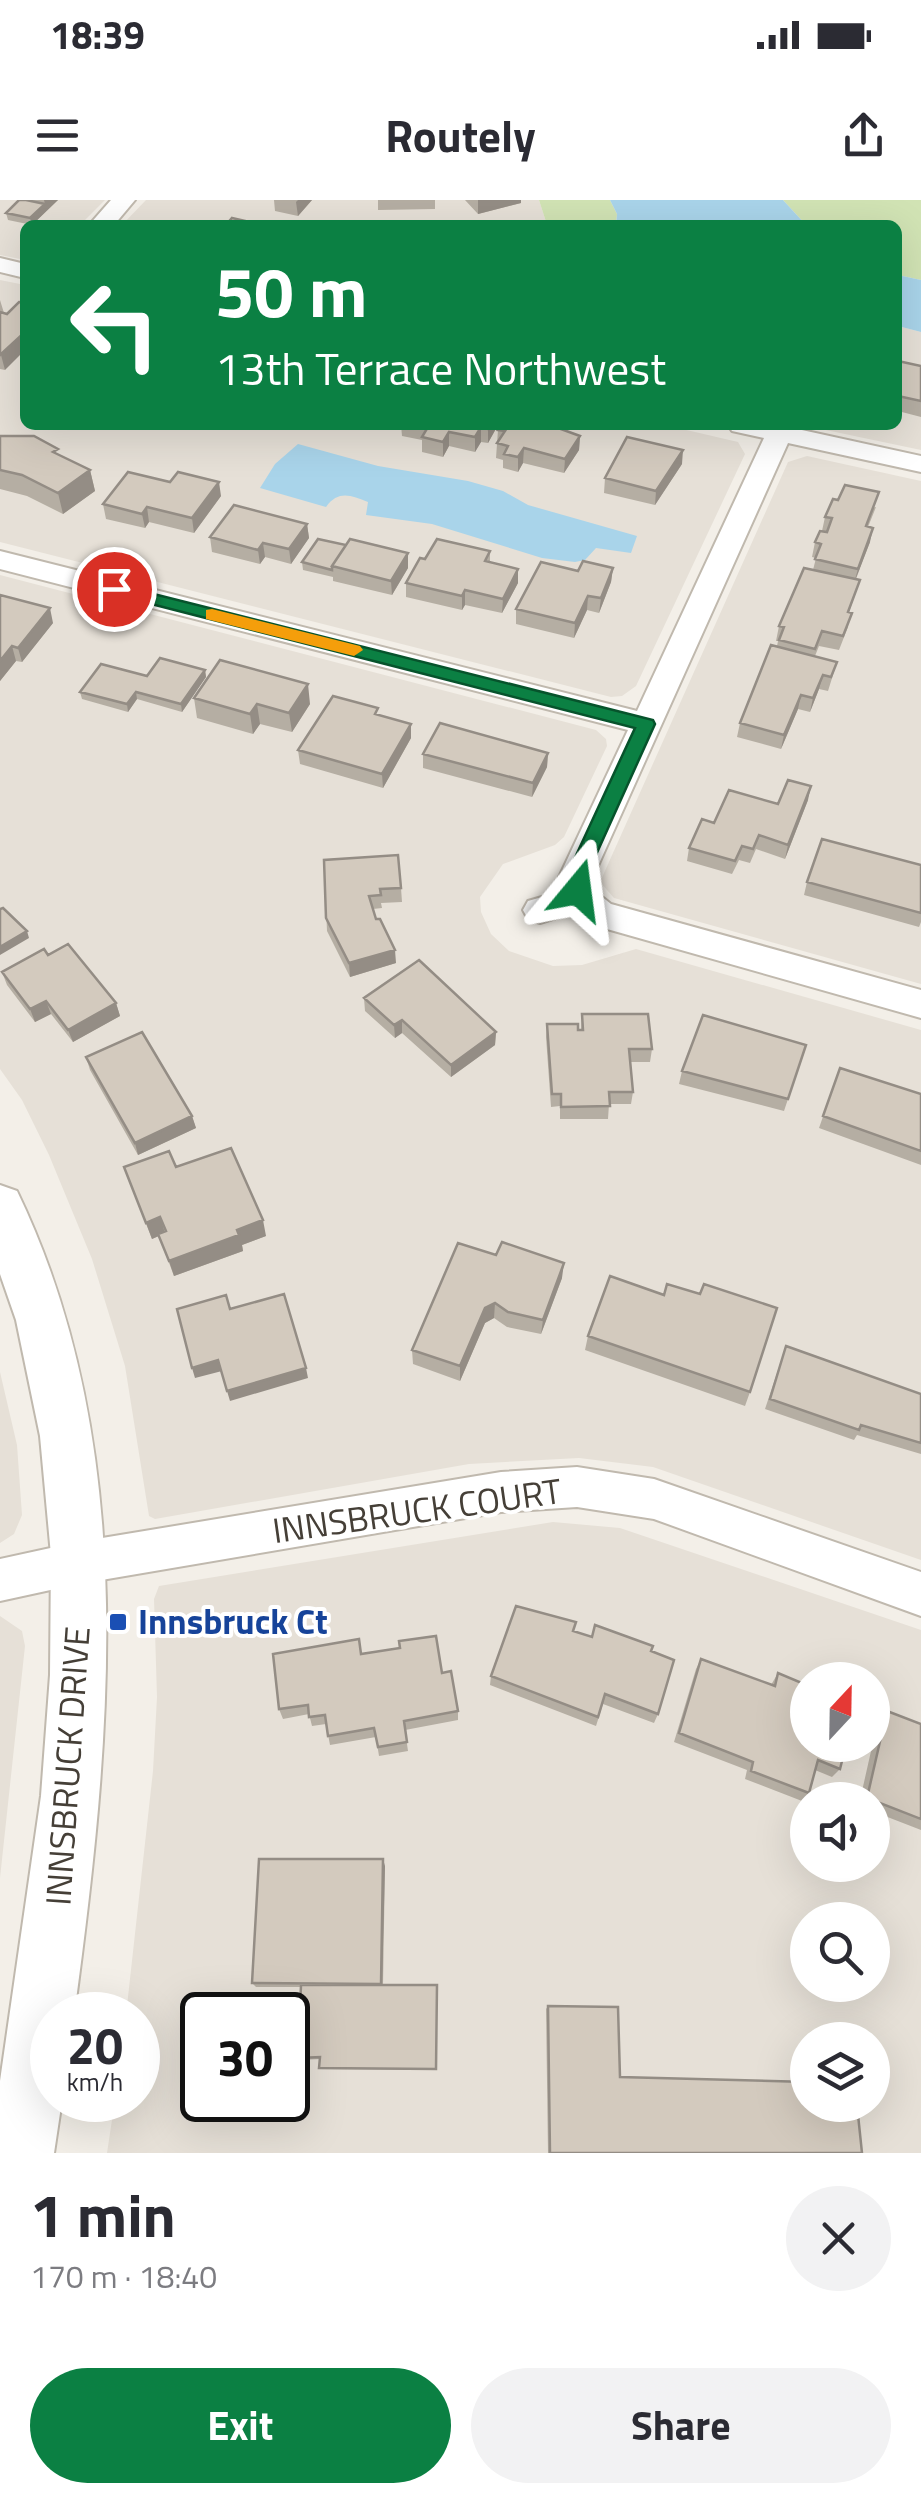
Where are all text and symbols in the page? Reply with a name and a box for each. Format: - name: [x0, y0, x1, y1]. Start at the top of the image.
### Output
- text: 18:39: [50, 6, 145, 64]
- text: Routely: [385, 101, 536, 169]
- icon: menu: [30, 108, 85, 163]
- icon: share: [836, 108, 891, 163]
- text: 50 m: [215, 238, 368, 344]
- icon: left: [50, 260, 180, 390]
- text: 13th Terrace Northwest: [215, 334, 666, 402]
- pin: [72, 547, 157, 632]
- icon: arrive: [87, 562, 142, 617]
- position arrow: [526, 838, 630, 942]
- street label: INNSBRUCK COURT: [269, 1463, 565, 1557]
- place label: Innsbruck Ct: [138, 1594, 328, 1648]
- marker: Innsbruck Ct: [107, 1611, 129, 1633]
- street label: INNSBRUCK DRIVE: [30, 1625, 104, 1907]
- north arrow: [790, 1662, 890, 1762]
- map controls: [790, 1662, 890, 2122]
- button: sound: [790, 1782, 890, 1882]
- button: search: [790, 1902, 890, 2002]
- speed limit sign: 30: [180, 1992, 310, 2122]
- text: 20: [67, 2007, 123, 2083]
- button: layers: [790, 2022, 890, 2122]
- text: km/h: [67, 2063, 123, 2101]
- text: 1 min: [30, 2169, 176, 2260]
- button: close: [786, 2186, 891, 2291]
- text: 170 m · 18:40: [30, 2252, 217, 2300]
- button: Exit: [30, 2368, 451, 2483]
- button: Share: [471, 2368, 891, 2483]

